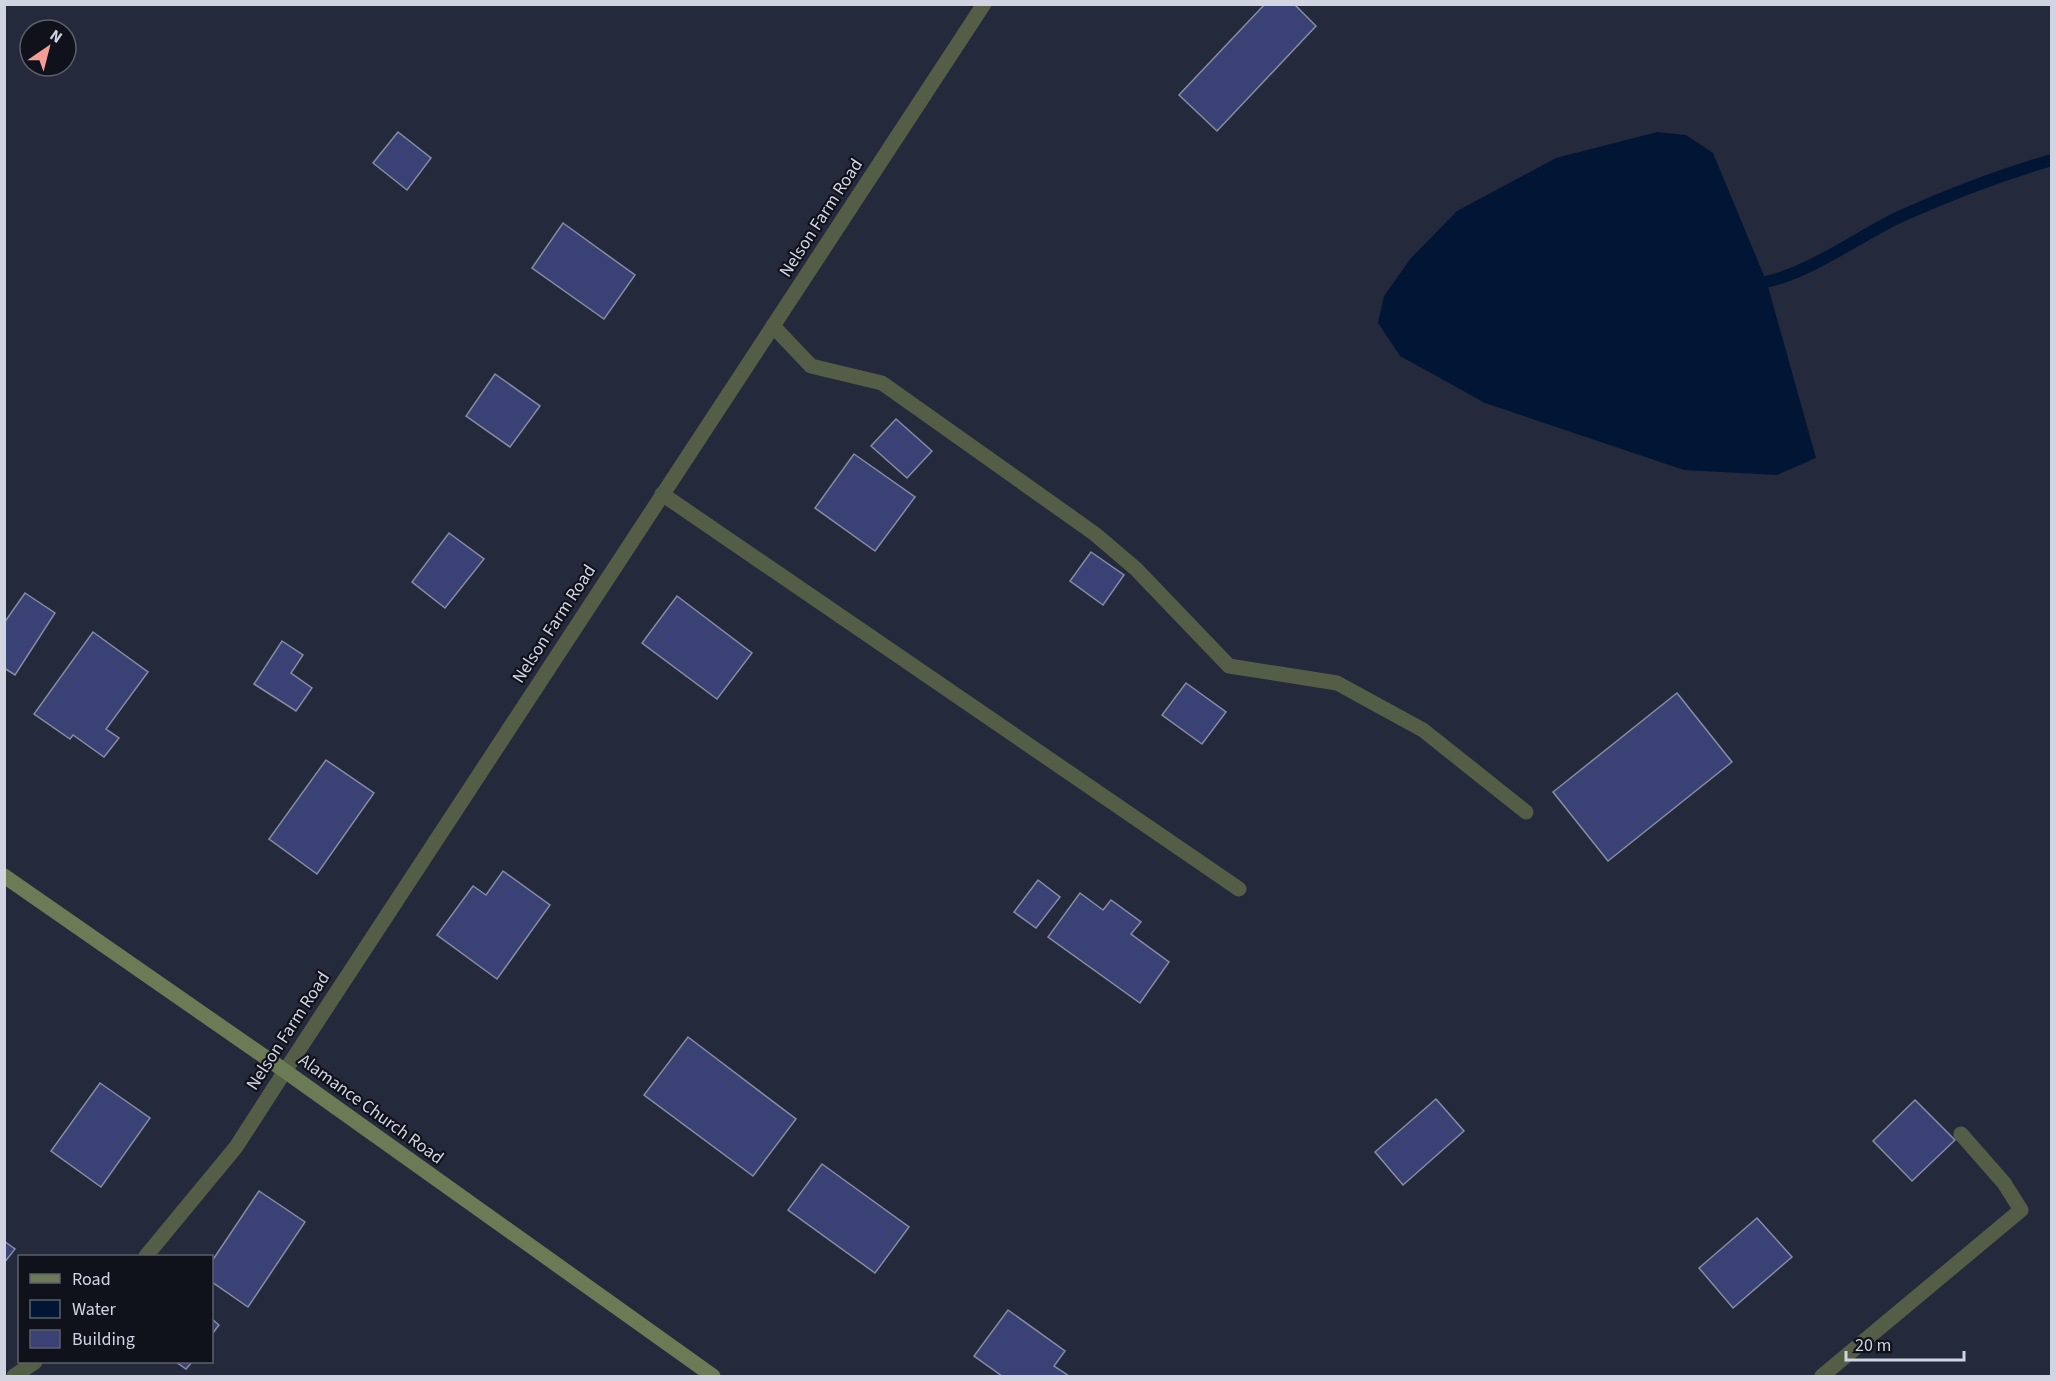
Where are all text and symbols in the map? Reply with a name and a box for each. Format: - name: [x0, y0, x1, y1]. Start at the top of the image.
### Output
- north arrow: [18, 18, 78, 78]
- text: N: [45, 24, 67, 49]
- street label: Nelson Farm Road: [773, 154, 869, 282]
- street label: Nelson Farm Road: [506, 560, 602, 688]
- street label: Nelson Farm Road: [240, 967, 336, 1095]
- street label: Alamance Church Road: [293, 1048, 449, 1170]
- legend: [18, 1255, 213, 1363]
- text: Road: [72, 1267, 111, 1292]
- text: Water: [72, 1297, 116, 1322]
- scale bar: [1846, 1324, 1964, 1362]
- text: Building: [72, 1327, 135, 1352]
- text: 20 m: [1855, 1333, 1891, 1358]

